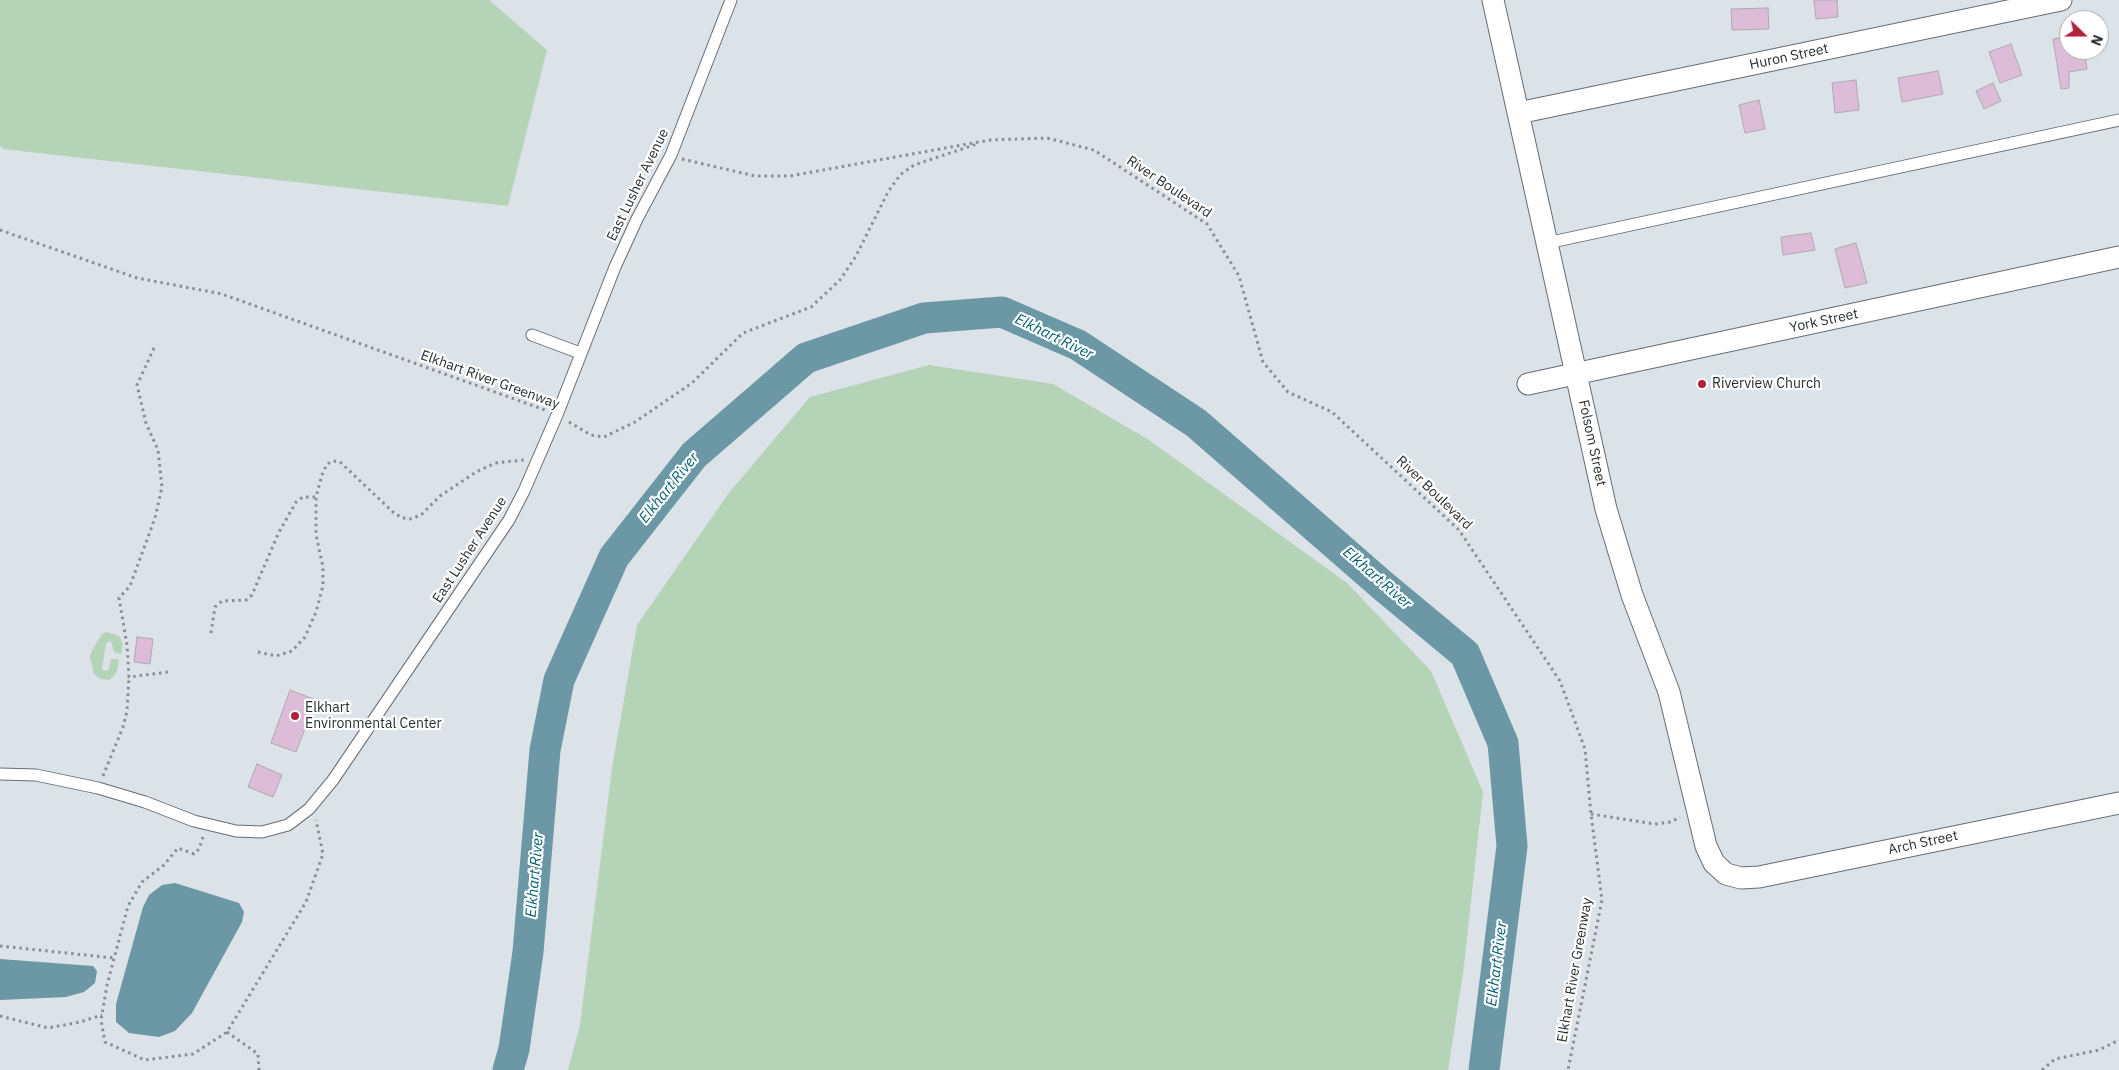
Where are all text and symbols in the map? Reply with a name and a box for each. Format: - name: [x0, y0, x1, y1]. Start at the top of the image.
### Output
- north arrow: [2059, 10, 2109, 60]
- text: N: [2087, 32, 2107, 48]
- street label: Huron Street: [1748, 40, 1830, 74]
- street label: East Lusher Avenue: [603, 126, 673, 244]
- street label: River Boulevard: [1123, 152, 1215, 222]
- street label: York Street: [1788, 306, 1860, 336]
- water label: Elkhart River: [1012, 310, 1096, 364]
- street label: Elkhart River Greenway: [418, 347, 562, 413]
- place label: Riverview Church: [1712, 376, 1821, 392]
- marker: Riverview Church: [1696, 378, 1708, 390]
- street label: Folsom Street: [1575, 398, 1609, 488]
- water label: Elkhart River: [635, 449, 703, 527]
- street label: River Boulevard: [1393, 453, 1475, 533]
- street label: East Lusher Avenue: [429, 494, 511, 606]
- water label: Elkhart River: [1339, 543, 1415, 613]
- place label: Elkhart Environmental Center: [305, 700, 442, 732]
- marker: Elkhart Environmental Center: [289, 710, 301, 722]
- street label: Arch Street: [1887, 827, 1959, 859]
- water label: Elkhart River: [522, 832, 548, 918]
- street label: Elkhart River Greenway: [1554, 896, 1596, 1044]
- water label: Elkhart River: [1483, 921, 1511, 1007]

